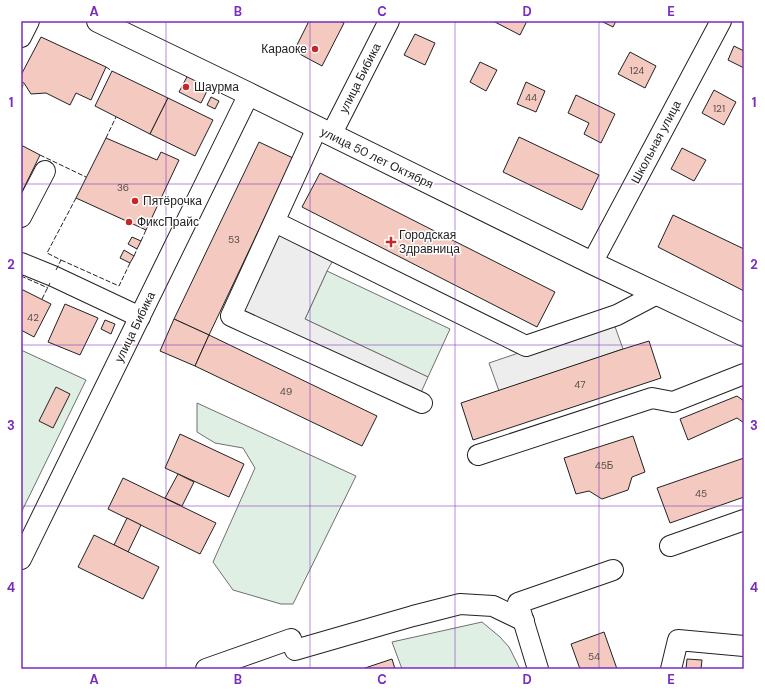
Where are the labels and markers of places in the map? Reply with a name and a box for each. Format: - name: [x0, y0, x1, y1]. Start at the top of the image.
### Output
- place label: Караоке: [261, 41, 307, 57]
- marker: Караоке: [310, 44, 320, 54]
- place label: Шаурма: [194, 79, 239, 95]
- marker: Шаурма: [181, 82, 191, 92]
- place label: Пятёрочка: [143, 193, 202, 209]
- marker: Пятёрочка: [130, 196, 140, 206]
- place label: ФиксПрайс: [137, 214, 199, 230]
- marker: ФиксПрайс: [124, 217, 134, 227]
- place label: Городская Здравница: [399, 227, 460, 257]
- marker: Городская Здравница: [386, 237, 396, 247]

